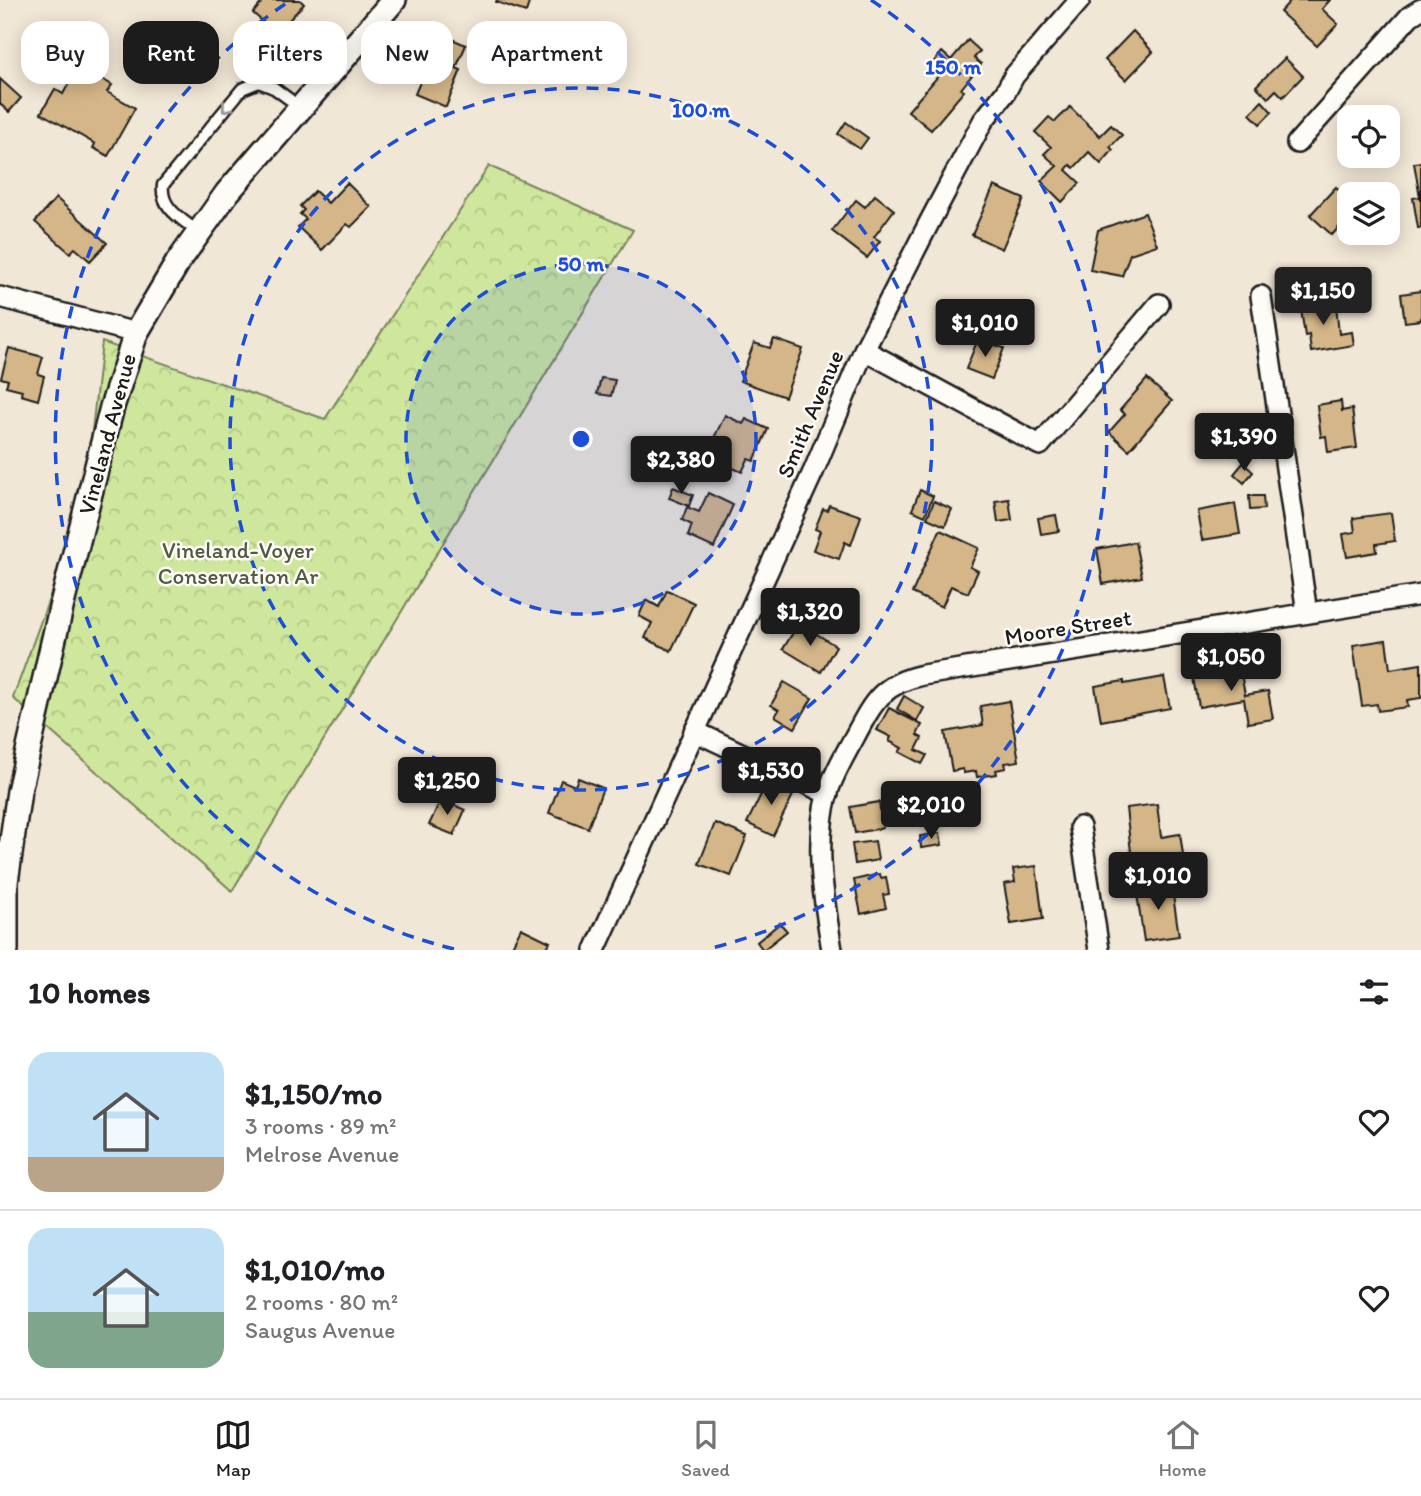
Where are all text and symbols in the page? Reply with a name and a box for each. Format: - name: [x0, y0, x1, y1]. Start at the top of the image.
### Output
- chip: Buy: [21, 21, 109, 84]
- chip: Rent: [123, 21, 219, 84]
- chip: Filters: [233, 21, 347, 84]
- chip: New: [361, 21, 453, 84]
- chip: Apartment: [467, 21, 627, 84]
- text: 150 m: [925, 54, 981, 79]
- text: 100 m: [672, 97, 730, 122]
- one-way arrow: [222, 100, 234, 113]
- map controls: [1337, 105, 1400, 245]
- button: locate: [1337, 105, 1400, 168]
- button: layers: [1337, 182, 1400, 245]
- text: 50 m: [558, 251, 605, 276]
- pin: $1,150: [1266, 268, 1380, 327]
- text: $1,150: [1291, 276, 1355, 304]
- pin: $1,010: [928, 300, 1042, 359]
- text: $1,010: [952, 308, 1018, 336]
- street label: Smith Avenue: [771, 346, 849, 482]
- street label: Vineland Avenue: [72, 350, 142, 518]
- pin: $1,390: [1187, 414, 1301, 473]
- text: $1,390: [1211, 422, 1277, 450]
- centre of rings: [569, 427, 593, 451]
- pin: $2,380: [624, 436, 738, 496]
- text: $2,380: [647, 445, 715, 473]
- park label: Vineland-Voyer Conservation Ar: [158, 536, 318, 590]
- pin: $1,320: [753, 588, 867, 648]
- text: $1,320: [777, 597, 843, 625]
- street label: Moore Street: [1003, 603, 1133, 651]
- pin: $1,050: [1174, 634, 1288, 693]
- text: $1,050: [1197, 642, 1265, 670]
- pin: $1,530: [714, 748, 828, 807]
- text: $1,530: [738, 756, 804, 784]
- pin: $1,250: [390, 758, 504, 817]
- text: $1,250: [414, 766, 480, 794]
- pin: $2,010: [874, 782, 988, 841]
- text: $2,010: [897, 790, 965, 818]
- pin: $1,010: [1101, 852, 1215, 912]
- text: $1,010: [1125, 861, 1191, 889]
- icon: filters: [1355, 973, 1393, 1011]
- text: 10 homes: [28, 974, 151, 1011]
- text: $1,150/mo: [245, 1075, 382, 1112]
- icon: home: [84, 1080, 168, 1164]
- icon: heart: [1355, 1103, 1393, 1141]
- text: 3 rooms · 89 m²: [245, 1112, 396, 1140]
- text: Melrose Avenue: [245, 1140, 399, 1168]
- text: $1,010/mo: [245, 1251, 385, 1288]
- icon: home: [84, 1256, 168, 1340]
- icon: heart: [1355, 1279, 1393, 1317]
- text: 2 rooms · 80 m²: [245, 1288, 398, 1316]
- text: Saugus Avenue: [245, 1316, 395, 1344]
- tab: Map: [214, 1416, 252, 1481]
- tab: Saved: [681, 1416, 730, 1481]
- tab: Home: [1159, 1416, 1207, 1481]

